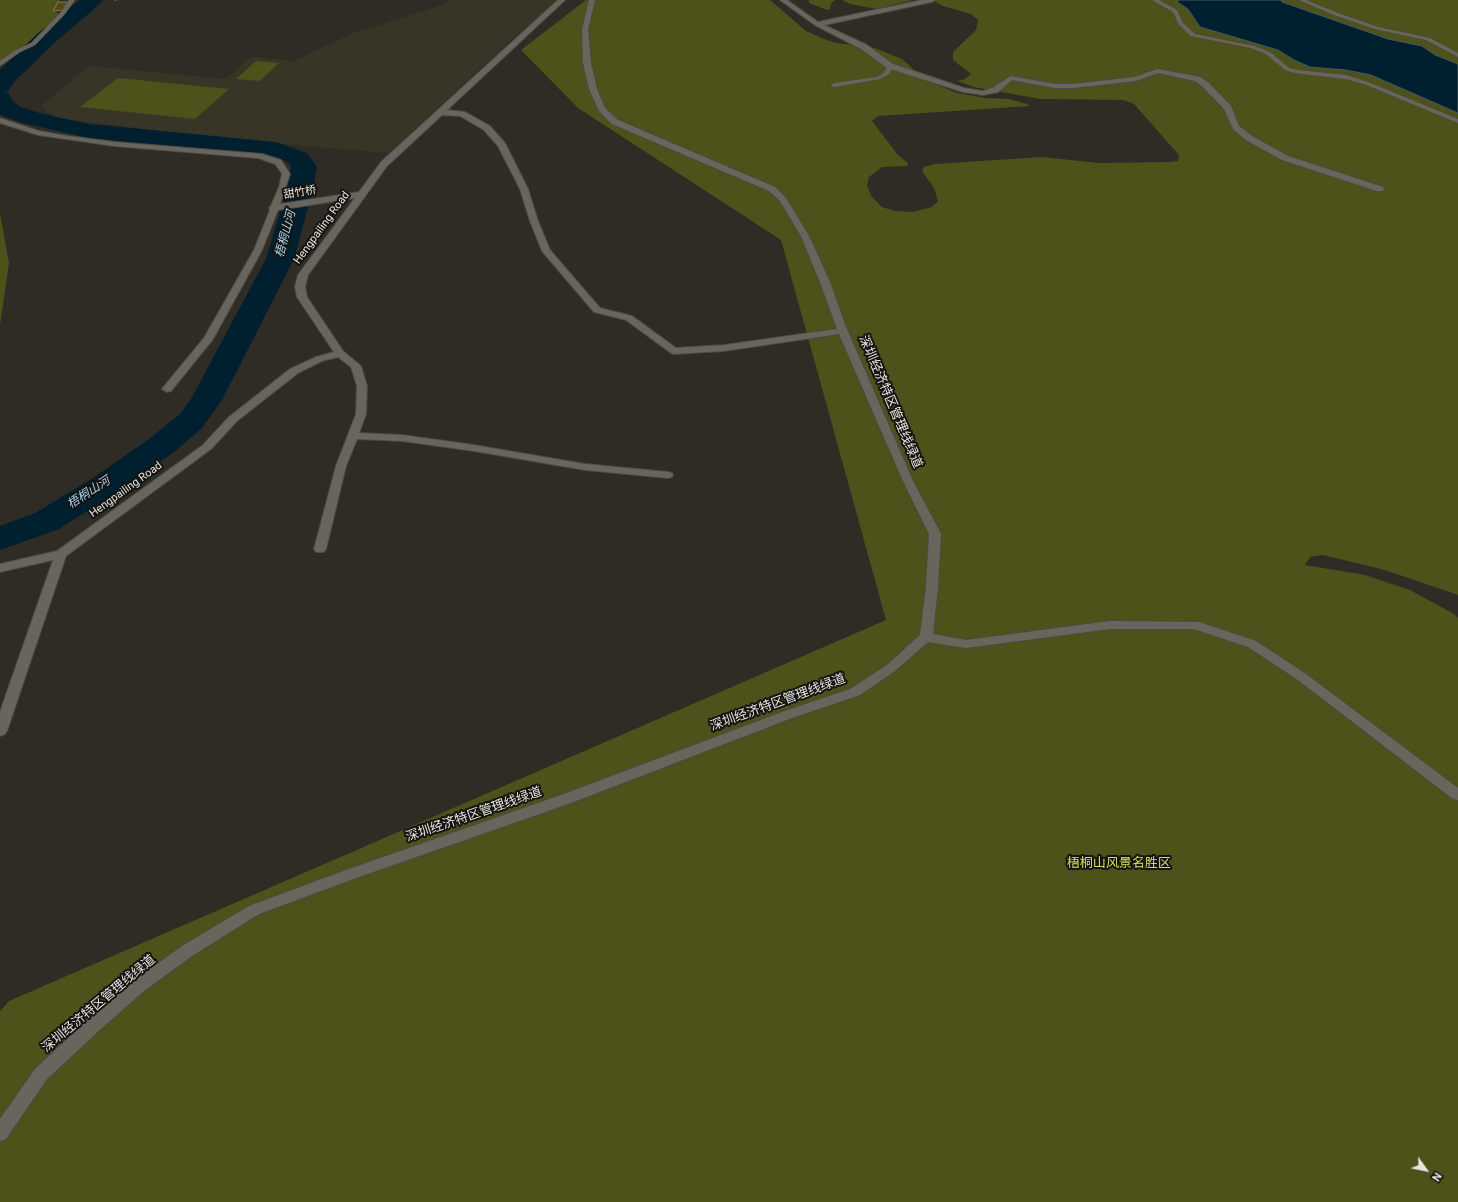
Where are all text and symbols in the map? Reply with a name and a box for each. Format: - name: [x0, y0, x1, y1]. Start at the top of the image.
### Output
- street label: 甜竹桥: [283, 184, 317, 202]
- street label: Hengpailing Road: [291, 189, 353, 267]
- water label: 梧桐山河: [273, 209, 299, 259]
- street label: 深圳经济特区管理线绿道: [855, 333, 925, 471]
- street label: Hengpailing Road: [87, 459, 165, 521]
- water label: 梧桐山河: [65, 474, 113, 512]
- street label: 深圳经济特区管理线绿道: [708, 671, 848, 735]
- street label: 深圳经济特区管理线绿道: [404, 784, 544, 846]
- park label: 梧桐山风景名胜区: [1067, 856, 1171, 872]
- street label: 深圳经济特区管理线绿道: [39, 952, 159, 1056]
- north arrow: [1406, 1150, 1446, 1190]
- text: N: [1429, 1170, 1444, 1184]

